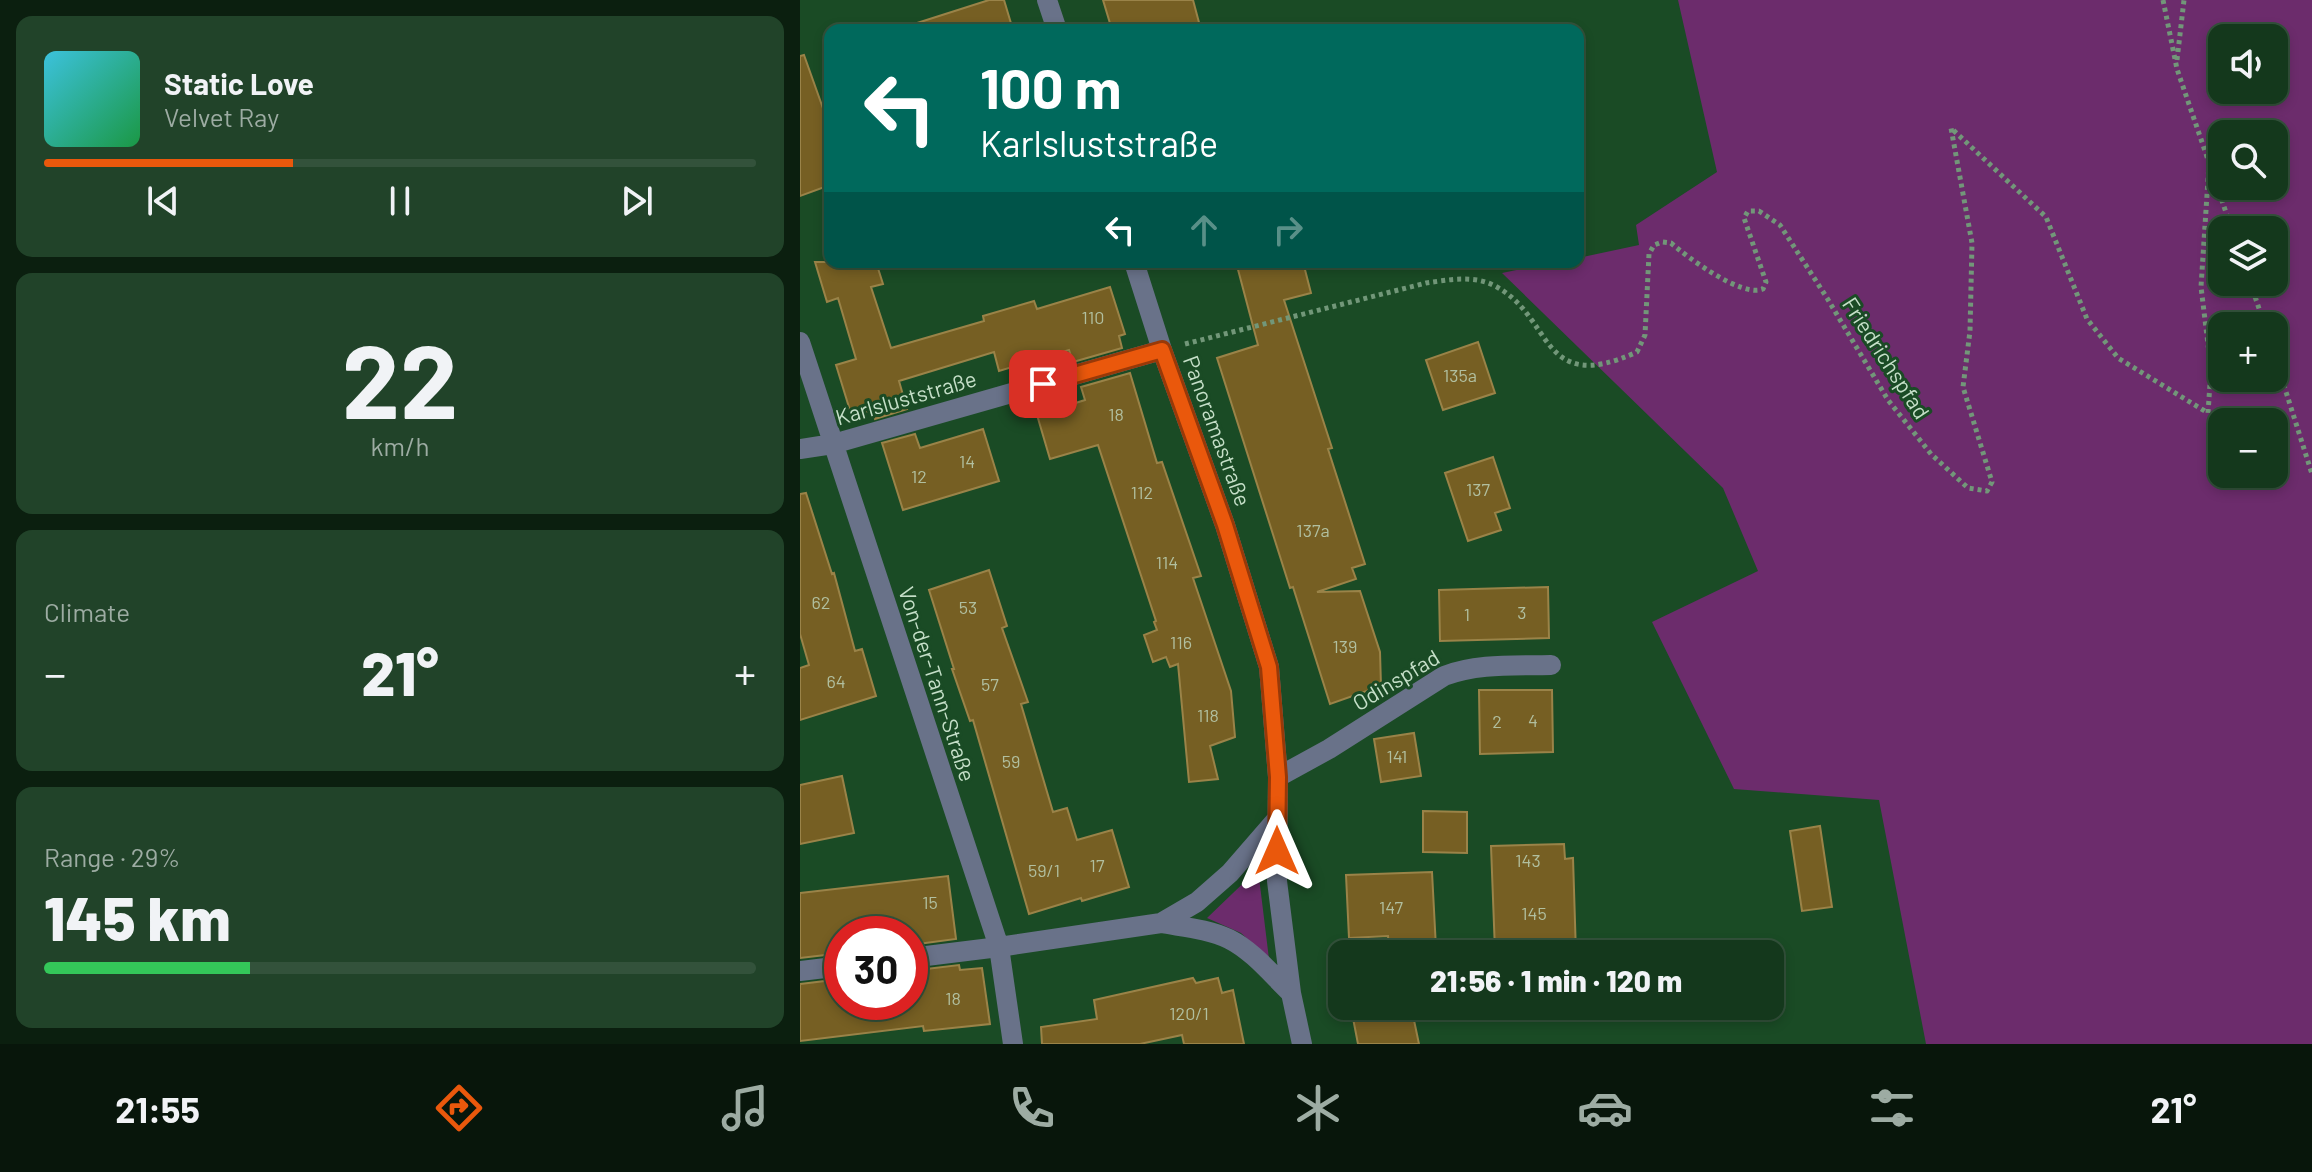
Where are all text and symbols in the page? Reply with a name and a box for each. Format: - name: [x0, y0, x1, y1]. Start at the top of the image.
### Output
- map controls: [2208, 24, 2288, 488]
- button: sound: [2208, 24, 2288, 104]
- text: 100 m: [980, 53, 1122, 120]
- icon: left: [848, 56, 952, 160]
- text: Static Love: [164, 65, 314, 101]
- text: Velvet Ray: [164, 101, 279, 132]
- button: search: [2208, 120, 2288, 200]
- text: Karlsluststraße: [980, 121, 1218, 164]
- icon: previous: [141, 179, 185, 223]
- icon: pause: [378, 179, 422, 223]
- icon: next: [615, 179, 659, 223]
- icon: left: [1098, 208, 1142, 252]
- icon: ahead: [1182, 208, 1226, 252]
- icon: right: [1266, 208, 1310, 252]
- button: layers: [2208, 216, 2288, 296]
- street label: Friedrichspfad: [1838, 292, 1936, 423]
- house number: 110: [1082, 306, 1104, 328]
- button: +: [2208, 312, 2288, 392]
- text: 22: [342, 315, 458, 440]
- pin: [1009, 350, 1077, 418]
- street label: Panoramastraße: [1179, 352, 1257, 509]
- icon: arrive: [1021, 362, 1065, 406]
- street label: Karlsluststraße: [832, 364, 979, 430]
- house number: 135a: [1443, 364, 1477, 386]
- house number: 18: [1108, 403, 1124, 425]
- button: −: [2208, 408, 2288, 488]
- text: km/h: [371, 430, 429, 461]
- house number: 14: [959, 450, 975, 472]
- house number: 12: [911, 465, 927, 487]
- house number: 137: [1466, 478, 1491, 500]
- house number: 112: [1131, 481, 1153, 503]
- house number: 137a: [1296, 519, 1330, 541]
- house number: 114: [1156, 551, 1178, 573]
- street label: Von-der-Tann-Straße: [894, 583, 982, 784]
- house number: 62: [812, 591, 830, 613]
- text: Climate: [44, 596, 130, 627]
- house number: 53: [959, 596, 977, 618]
- house number: 3: [1517, 601, 1527, 623]
- house number: 1: [1464, 603, 1470, 625]
- house number: 116: [1170, 631, 1192, 653]
- house number: 139: [1333, 635, 1357, 657]
- text: 21°: [361, 636, 439, 708]
- street label: Odinspfad: [1347, 643, 1444, 715]
- text: −: [44, 646, 66, 699]
- text: +: [734, 646, 756, 699]
- house number: 64: [826, 670, 846, 692]
- house number: 57: [981, 673, 999, 695]
- house number: 118: [1197, 704, 1219, 726]
- house number: 4: [1528, 709, 1538, 731]
- house number: 2: [1492, 710, 1502, 732]
- house number: 141: [1387, 745, 1407, 767]
- house number: 59: [1002, 750, 1020, 772]
- position arrow: [1235, 809, 1319, 893]
- text: Range · 29%: [44, 841, 180, 872]
- house number: 143: [1515, 849, 1541, 871]
- house number: 17: [1090, 854, 1105, 876]
- house number: 59/1: [1028, 859, 1060, 881]
- text: 145 km: [44, 881, 231, 953]
- house number: 15: [922, 891, 938, 913]
- house number: 147: [1379, 896, 1404, 918]
- house number: 145: [1521, 902, 1547, 924]
- speed limit sign: 30: [824, 916, 928, 1020]
- text: 21:56 · 1 min · 120 m: [1430, 962, 1682, 998]
- house number: 18: [945, 987, 961, 1009]
- house number: 120/1: [1169, 1002, 1209, 1024]
- icon: directions: [431, 1080, 487, 1136]
- icon: music: [717, 1080, 773, 1136]
- icon: phone: [1004, 1080, 1060, 1136]
- icon: climate: [1290, 1080, 1346, 1136]
- icon: car: [1577, 1080, 1633, 1136]
- icon: filters: [1864, 1080, 1920, 1136]
- text: 21:55: [115, 1087, 200, 1130]
- text: 21°: [2150, 1087, 2197, 1130]

